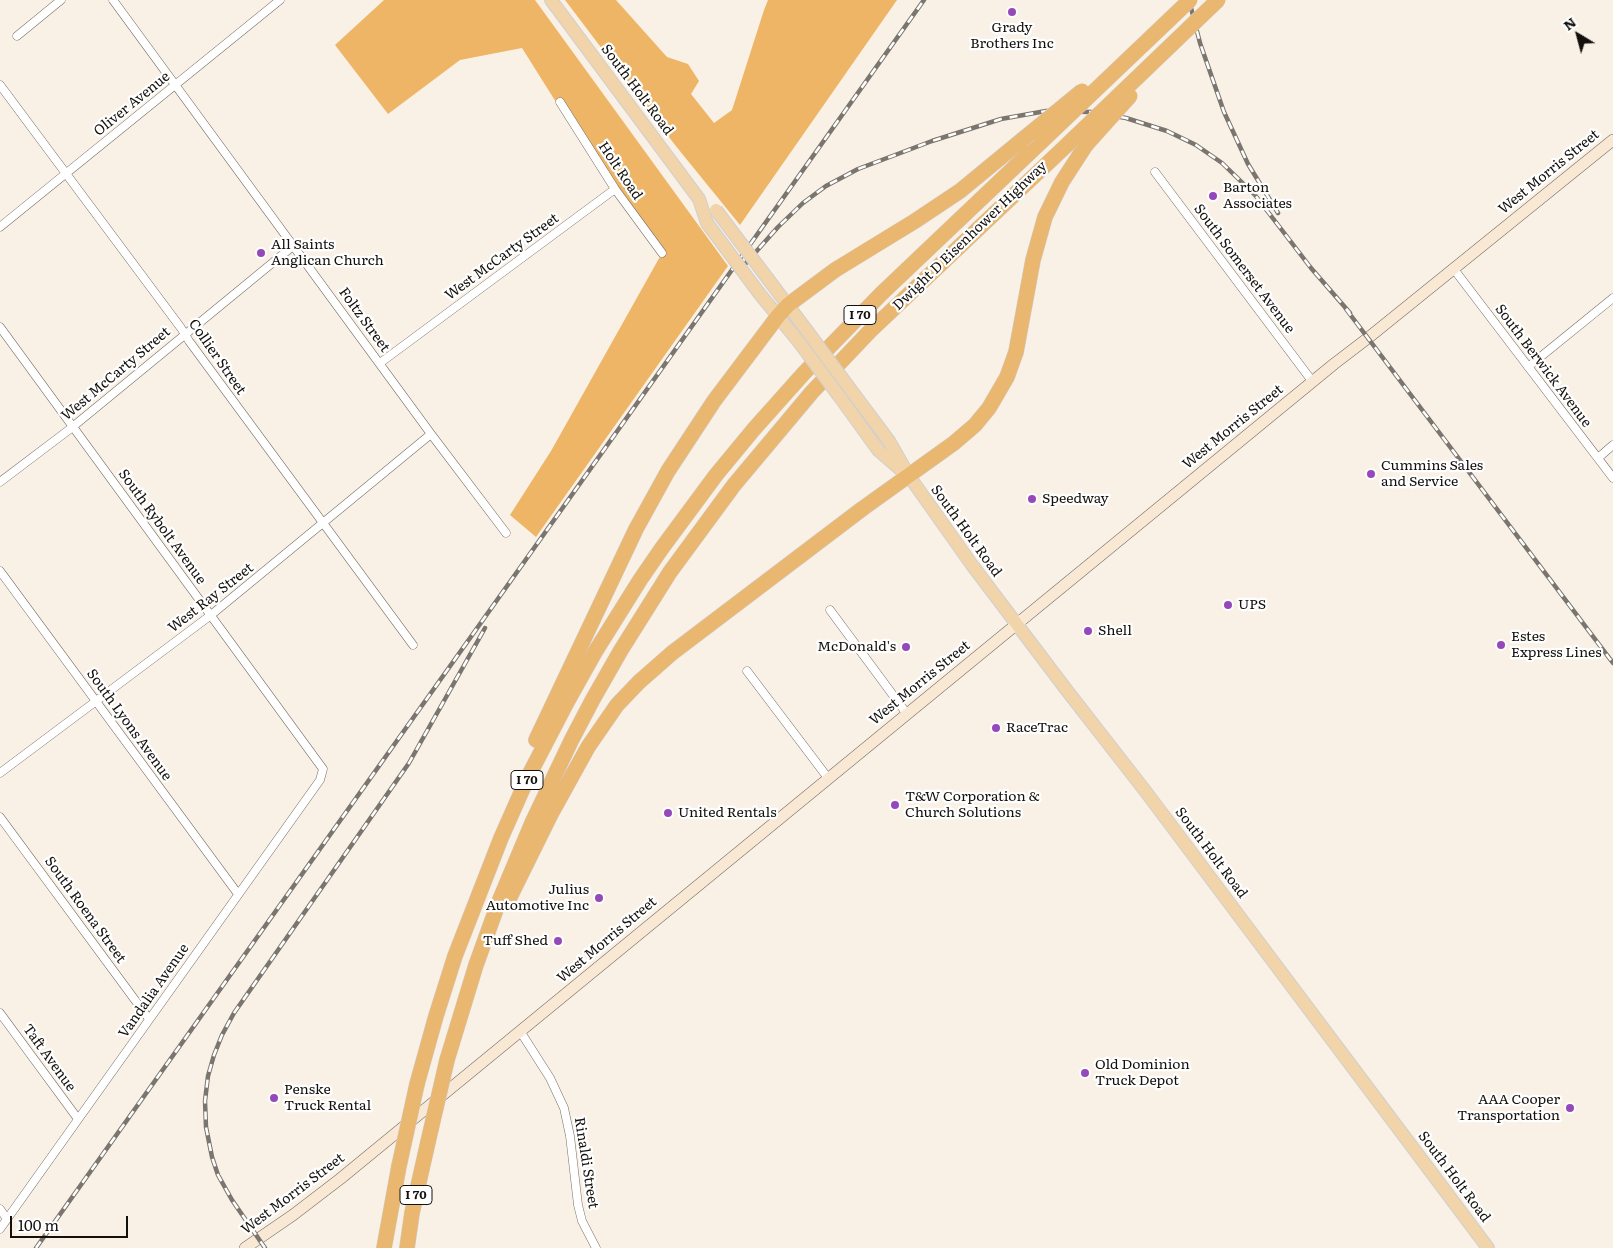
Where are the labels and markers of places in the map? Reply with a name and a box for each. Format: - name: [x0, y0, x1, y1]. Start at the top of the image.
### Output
- marker: Grady Brothers Inc: [1006, 6, 1018, 18]
- place label: Grady Brothers Inc: [970, 20, 1054, 52]
- place label: Barton Associates: [1223, 180, 1292, 212]
- marker: Barton Associates: [1207, 190, 1219, 202]
- place label: All Saints Anglican Church: [271, 237, 384, 270]
- marker: All Saints Anglican Church: [255, 247, 267, 259]
- place label: Cummins Sales and Service: [1381, 458, 1483, 491]
- marker: Cummins Sales and Service: [1365, 468, 1377, 480]
- place label: Speedway: [1042, 491, 1109, 507]
- marker: Speedway: [1026, 493, 1038, 505]
- place label: UPS: [1238, 597, 1266, 613]
- marker: UPS: [1222, 599, 1234, 611]
- place label: Shell: [1098, 623, 1132, 639]
- marker: Shell: [1082, 625, 1094, 637]
- place label: Estes Express Lines: [1511, 629, 1601, 662]
- place label: McDonald's: [817, 639, 896, 655]
- marker: Estes Express Lines: [1495, 639, 1507, 651]
- marker: McDonald's: [900, 641, 912, 653]
- place label: RaceTrac: [1006, 720, 1068, 736]
- marker: RaceTrac: [990, 722, 1002, 734]
- place label: T&W Corporation & Church Solutions: [905, 789, 1040, 822]
- marker: T&W Corporation & Church Solutions: [889, 799, 901, 811]
- place label: United Rentals: [678, 805, 777, 821]
- marker: United Rentals: [662, 807, 674, 819]
- place label: Julius Automotive Inc: [486, 882, 589, 914]
- marker: Julius Automotive Inc: [593, 892, 605, 904]
- place label: Tuff Shed: [483, 933, 548, 949]
- marker: Tuff Shed: [552, 935, 564, 947]
- place label: Old Dominion Truck Depot: [1095, 1057, 1190, 1090]
- marker: Old Dominion Truck Depot: [1079, 1067, 1091, 1079]
- place label: Penske Truck Rental: [284, 1082, 371, 1114]
- marker: Penske Truck Rental: [268, 1092, 280, 1104]
- place label: AAA Cooper Transportation: [1457, 1092, 1560, 1124]
- marker: AAA Cooper Transportation: [1564, 1102, 1576, 1114]

